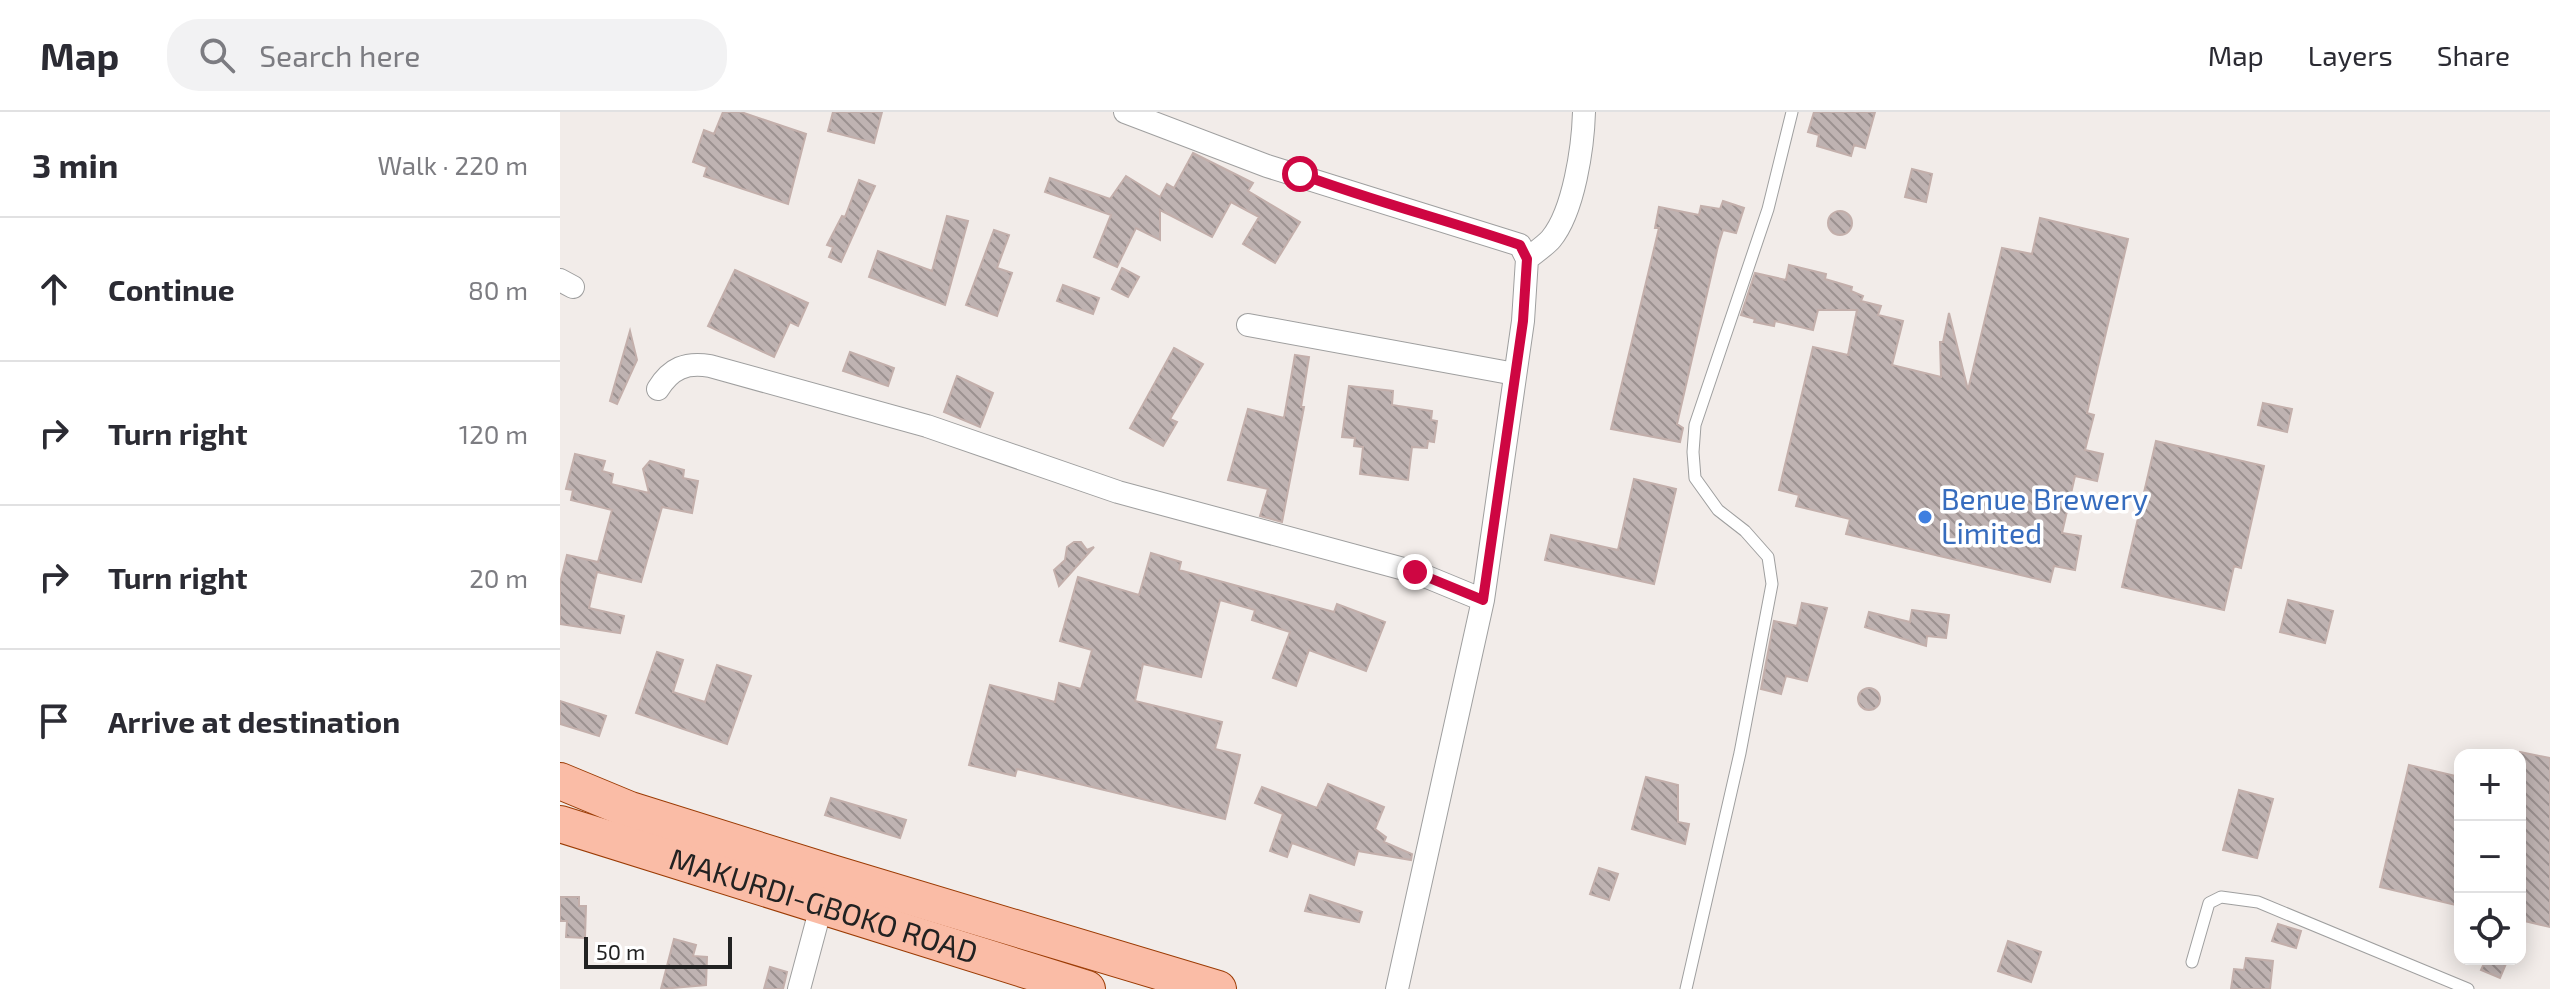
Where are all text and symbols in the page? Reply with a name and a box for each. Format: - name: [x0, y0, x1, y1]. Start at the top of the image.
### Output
- search box: [167, 19, 727, 91]
- text: Map: [40, 32, 119, 78]
- icon: search: [195, 33, 239, 77]
- text: Search here: [259, 37, 420, 73]
- text: Map: [2208, 38, 2264, 72]
- text: Layers: [2308, 38, 2393, 72]
- text: Share: [2437, 38, 2510, 72]
- text: 3 min: [32, 144, 118, 185]
- text: Walk · 220 m: [377, 149, 528, 180]
- route start: [1282, 156, 1318, 192]
- icon: ahead: [32, 267, 76, 311]
- text: Continue: [108, 271, 235, 307]
- text: 80 m: [468, 274, 528, 305]
- icon: right: [32, 411, 76, 455]
- text: Turn right: [108, 415, 248, 451]
- text: 120 m: [459, 418, 528, 449]
- place label: Benue Brewery Limited: [1941, 480, 2148, 550]
- marker: Benue Brewery Limited: [1916, 508, 1934, 526]
- route end: [1397, 554, 1433, 590]
- icon: right: [32, 555, 76, 599]
- text: Turn right: [108, 559, 248, 595]
- text: 20 m: [469, 562, 528, 593]
- icon: arrive: [32, 699, 76, 743]
- text: Arrive at destination: [108, 703, 400, 739]
- map controls: [2454, 749, 2526, 965]
- button: +: [2454, 749, 2526, 821]
- button: −: [2454, 821, 2526, 893]
- street label: MAKURDI-GBOKO ROAD: [665, 839, 982, 970]
- button: locate: [2454, 893, 2526, 965]
- scale bar: [584, 933, 732, 969]
- text: 50 m: [596, 938, 645, 964]

